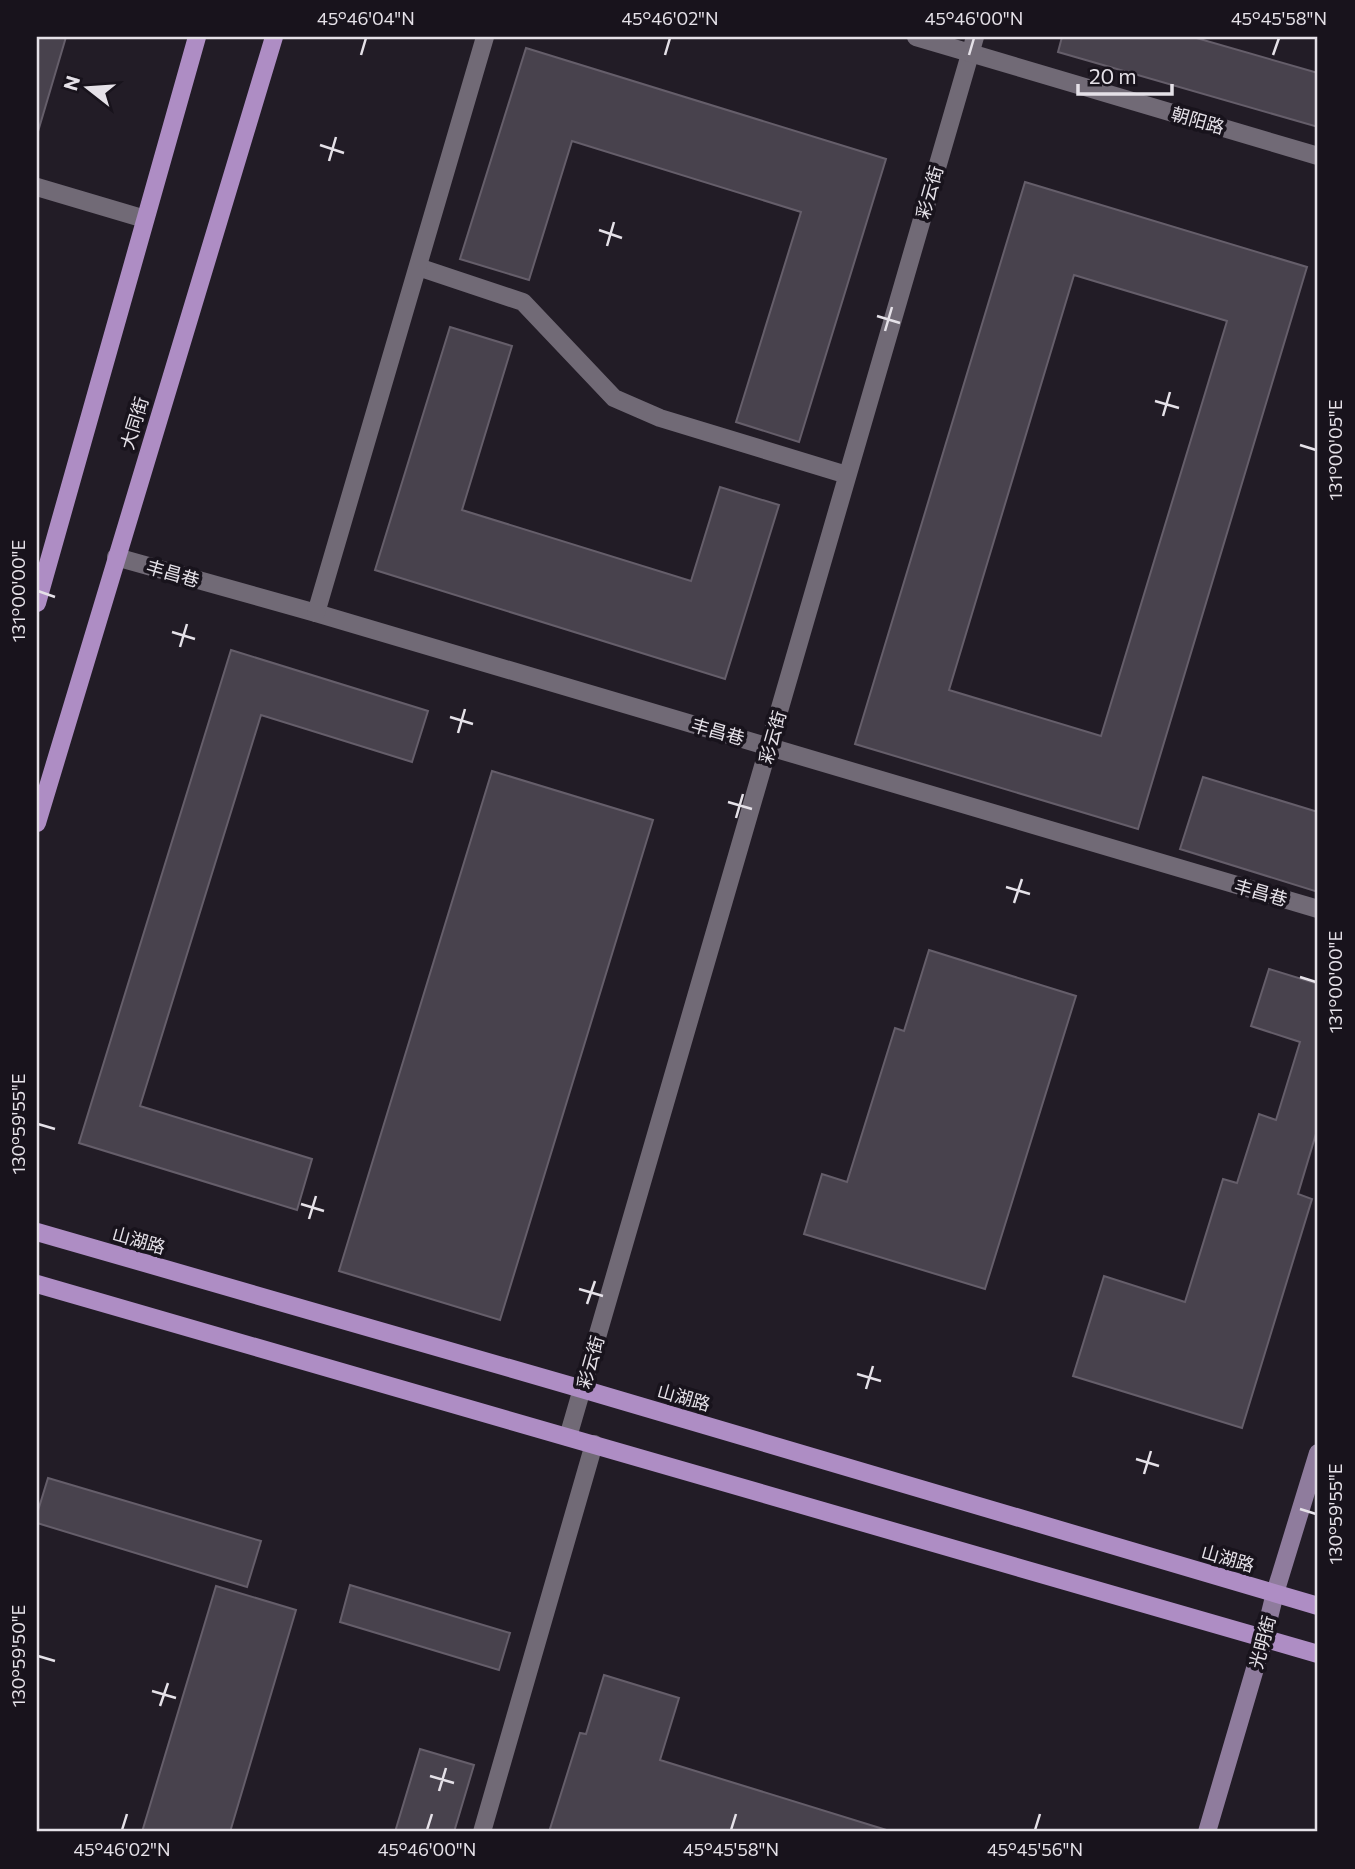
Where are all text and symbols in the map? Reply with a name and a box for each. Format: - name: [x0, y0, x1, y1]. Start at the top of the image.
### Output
- text: 45°46'04"N: [317, 7, 415, 29]
- text: 45°46'02"N: [622, 7, 718, 29]
- text: 45°46'00"N: [925, 7, 1023, 29]
- text: 45°45'58"N: [1231, 7, 1327, 29]
- north arrow: [52, 52, 122, 122]
- scale bar: [1078, 52, 1173, 96]
- text: 20 m: [1089, 63, 1137, 88]
- text: N: [58, 73, 84, 93]
- street label: 朝阳路: [1169, 102, 1227, 138]
- street label: 彩云街: [911, 163, 947, 221]
- street label: 大同街: [116, 394, 152, 452]
- text: 131°00'05"E: [1324, 400, 1346, 500]
- text: 131°00'00"E: [7, 540, 29, 642]
- street label: 丰昌巷: [144, 555, 202, 591]
- street label: 彩云街: [754, 708, 790, 766]
- street label: 丰昌巷: [689, 713, 747, 749]
- street label: 丰昌巷: [1232, 874, 1290, 910]
- text: 131°00'00"E: [1324, 931, 1346, 1033]
- text: 130°59'55"E: [7, 1073, 29, 1175]
- street label: 山湖路: [110, 1222, 168, 1258]
- street label: 彩云街: [572, 1333, 608, 1391]
- street label: 山湖路: [655, 1379, 713, 1415]
- text: 130°59'55"E: [1324, 1463, 1346, 1565]
- street label: 山湖路: [1199, 1540, 1257, 1576]
- text: 130°59'50"E: [7, 1605, 29, 1707]
- street label: 光明街: [1244, 1613, 1280, 1671]
- text: 45°46'02"N: [74, 1838, 170, 1860]
- text: 45°46'00"N: [378, 1838, 476, 1860]
- text: 45°45'58"N: [683, 1838, 779, 1860]
- text: 45°45'56"N: [987, 1838, 1083, 1860]

